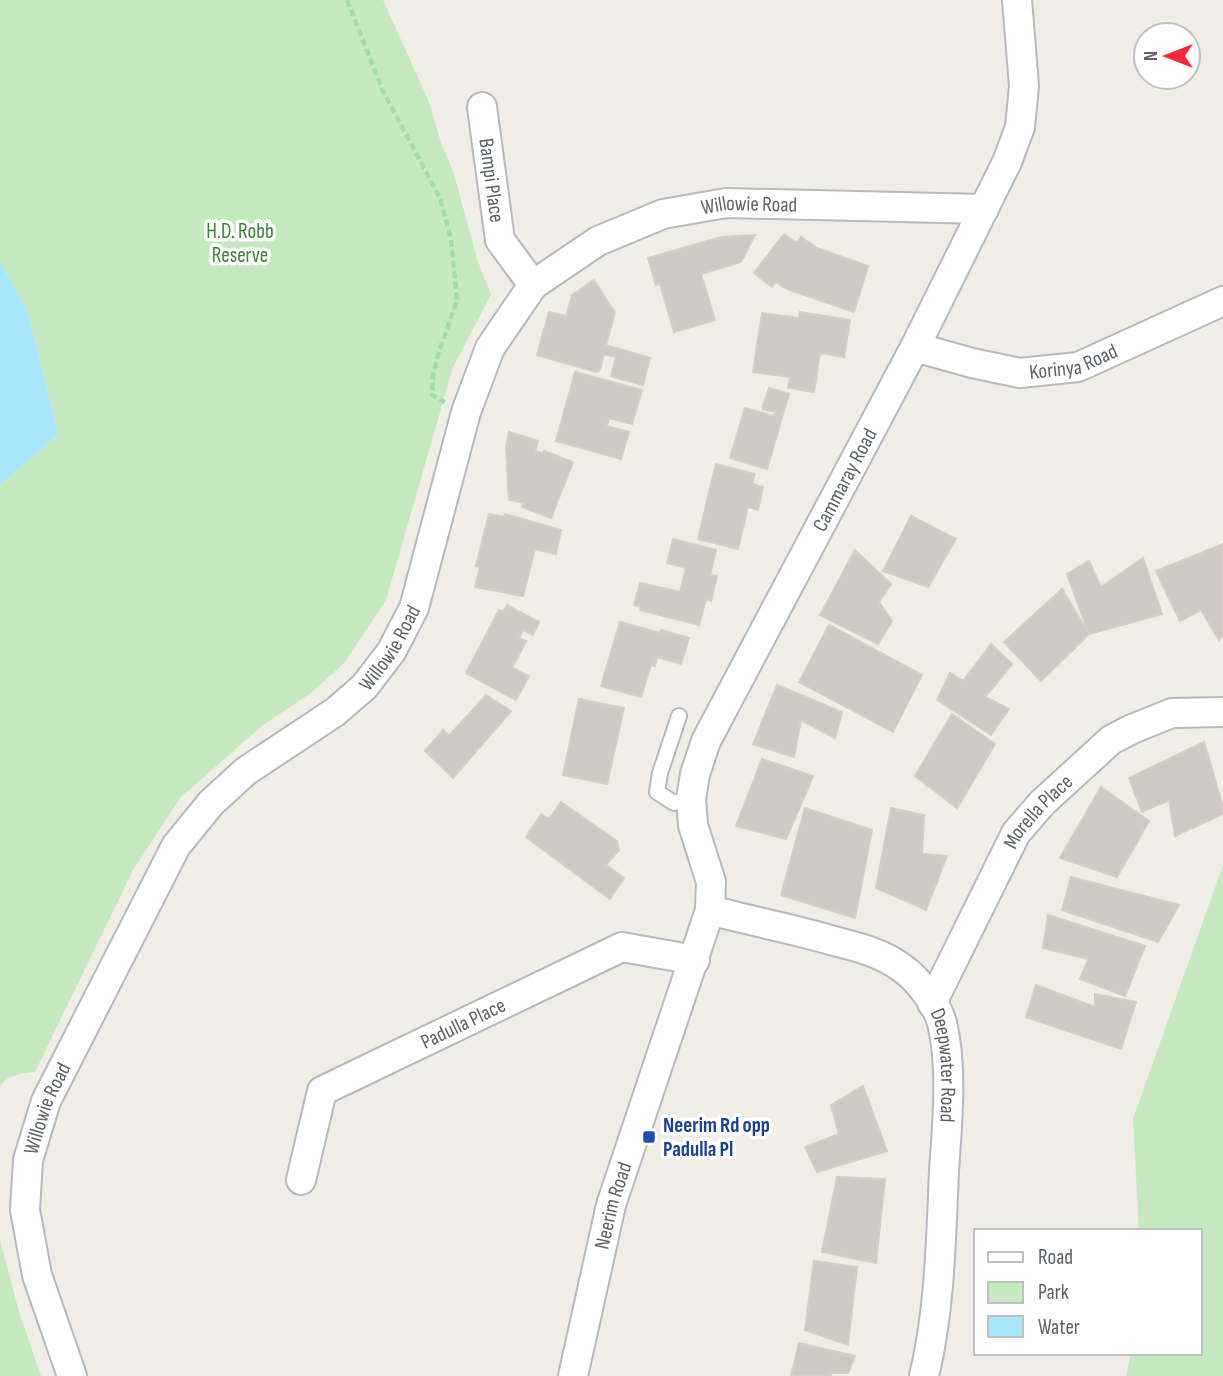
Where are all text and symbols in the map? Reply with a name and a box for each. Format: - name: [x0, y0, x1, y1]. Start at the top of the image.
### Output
- north arrow: [1132, 21, 1202, 91]
- text: N: [1140, 51, 1163, 61]
- street label: Bampi Place: [474, 137, 510, 224]
- street label: Willowie Road: [699, 191, 798, 220]
- park label: H.D. Robb Reserve: [206, 219, 274, 268]
- street label: Korinya Road: [1028, 338, 1121, 384]
- street label: Cammaray Road: [807, 424, 882, 536]
- street label: Willowie Road: [353, 601, 426, 696]
- street label: Morella Place: [998, 769, 1078, 853]
- street label: Padulla Place: [417, 992, 510, 1054]
- street label: Deepwater Road: [925, 1004, 961, 1123]
- street label: Willowie Road: [18, 1058, 76, 1157]
- place label: Neerim Rd opp Padulla Pl: [663, 1113, 770, 1162]
- marker: Neerim Rd opp Padulla Pl: [641, 1129, 657, 1145]
- street label: Neerim Road: [589, 1159, 637, 1252]
- legend: [974, 1229, 1202, 1355]
- text: Road: [1038, 1245, 1073, 1270]
- text: Park: [1038, 1280, 1069, 1305]
- text: Water: [1038, 1315, 1080, 1340]

